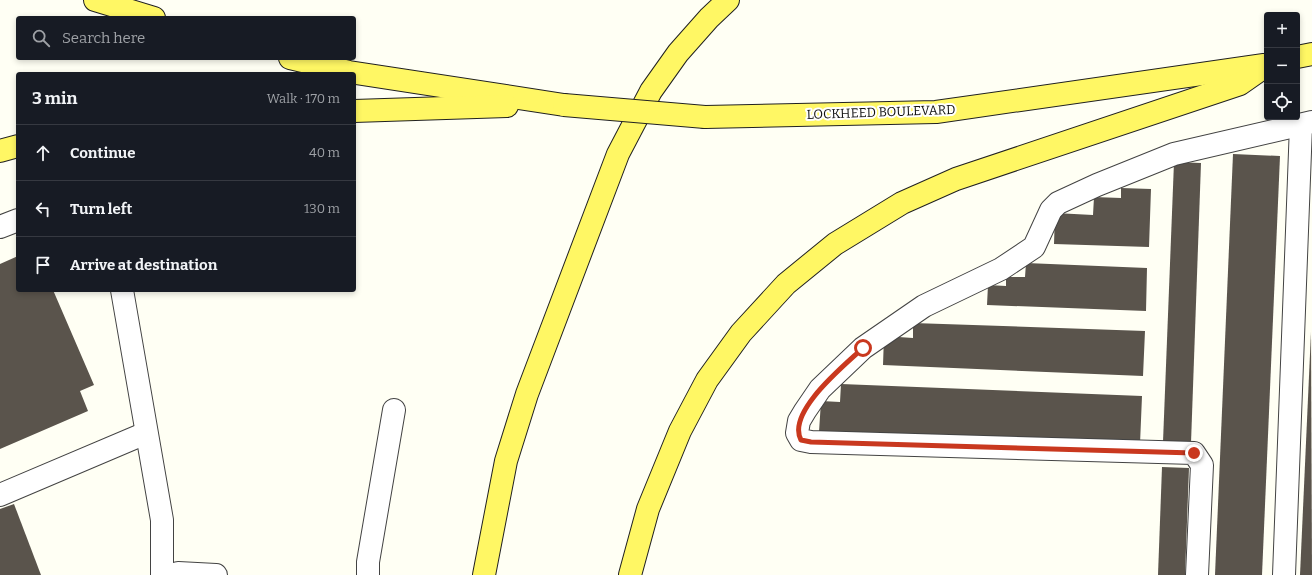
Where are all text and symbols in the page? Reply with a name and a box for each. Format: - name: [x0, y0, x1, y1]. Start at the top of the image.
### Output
- map controls: [1264, 12, 1300, 120]
- button: +: [1264, 12, 1300, 48]
- search box: [16, 16, 356, 60]
- icon: search: [30, 27, 52, 49]
- text: Search here: [62, 29, 145, 47]
- button: −: [1264, 48, 1300, 84]
- button: locate: [1264, 84, 1300, 120]
- text: 3 min: [32, 88, 77, 109]
- text: Walk · 170 m: [267, 91, 340, 106]
- street label: LOCKHEED BOULEVARD: [806, 102, 956, 122]
- icon: ahead: [32, 142, 54, 164]
- text: Continue: [70, 144, 136, 162]
- text: 40 m: [309, 145, 340, 160]
- icon: left: [32, 198, 54, 220]
- text: Turn left: [70, 200, 132, 218]
- text: 130 m: [304, 201, 340, 216]
- icon: arrive: [32, 254, 54, 276]
- text: Arrive at destination: [70, 256, 217, 274]
- route start: [854, 339, 872, 357]
- route end: [1185, 444, 1203, 462]

